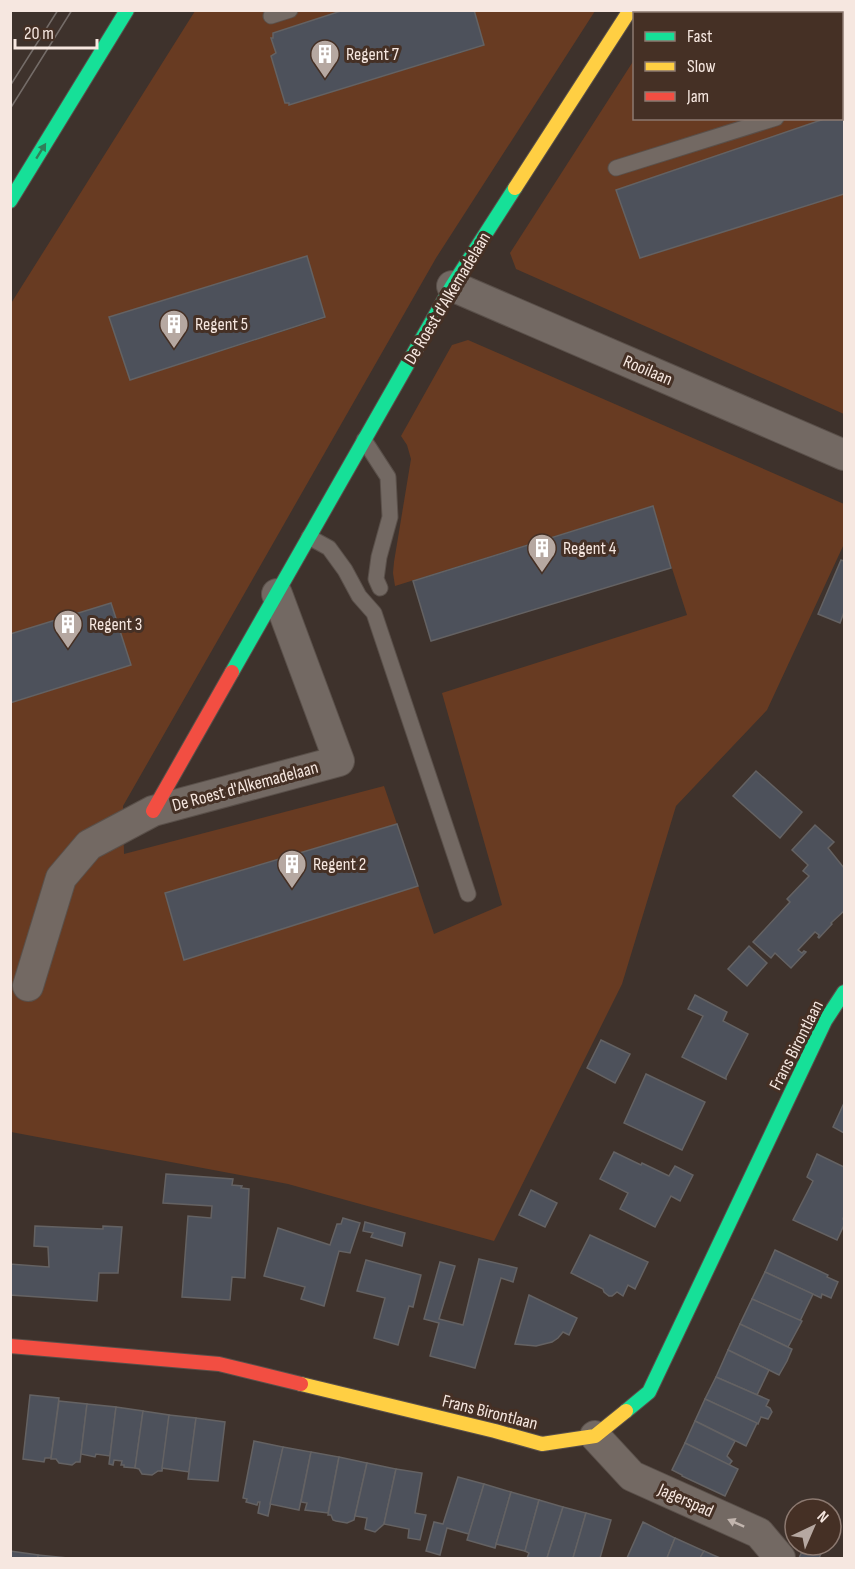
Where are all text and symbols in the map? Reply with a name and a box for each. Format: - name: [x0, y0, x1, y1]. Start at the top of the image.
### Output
- scale bar: [15, 12, 98, 50]
- legend: [633, 12, 843, 120]
- text: 20 m: [24, 23, 54, 44]
- text: Fast: [687, 26, 713, 47]
- building icon: Regent 7: [309, 38, 341, 80]
- place label: Regent 7: [346, 44, 400, 65]
- text: Slow: [687, 56, 716, 77]
- text: Jam: [686, 86, 709, 107]
- one-way arrow: [36, 143, 47, 159]
- street label: De Roest d'Alkemadelaan: [400, 228, 495, 368]
- building icon: Regent 5: [158, 308, 190, 350]
- place label: Regent 5: [195, 314, 248, 335]
- street label: Rooilaan: [620, 351, 676, 390]
- building icon: Regent 4: [526, 532, 558, 574]
- place label: Regent 4: [563, 538, 617, 559]
- building icon: Regent 3: [52, 608, 84, 650]
- place label: Regent 3: [89, 614, 142, 635]
- street label: De Roest d'Alkemadelaan: [170, 757, 320, 816]
- building icon: Regent 2: [276, 848, 308, 890]
- place label: Regent 2: [313, 854, 366, 875]
- street label: Frans Birontlaan: [765, 997, 828, 1093]
- street label: Frans Birontlaan: [440, 1390, 540, 1434]
- street label: Jagerspad: [654, 1479, 717, 1522]
- north arrow: [783, 1497, 843, 1557]
- text: N: [813, 1507, 832, 1527]
- one-way arrow: [727, 1517, 745, 1527]

